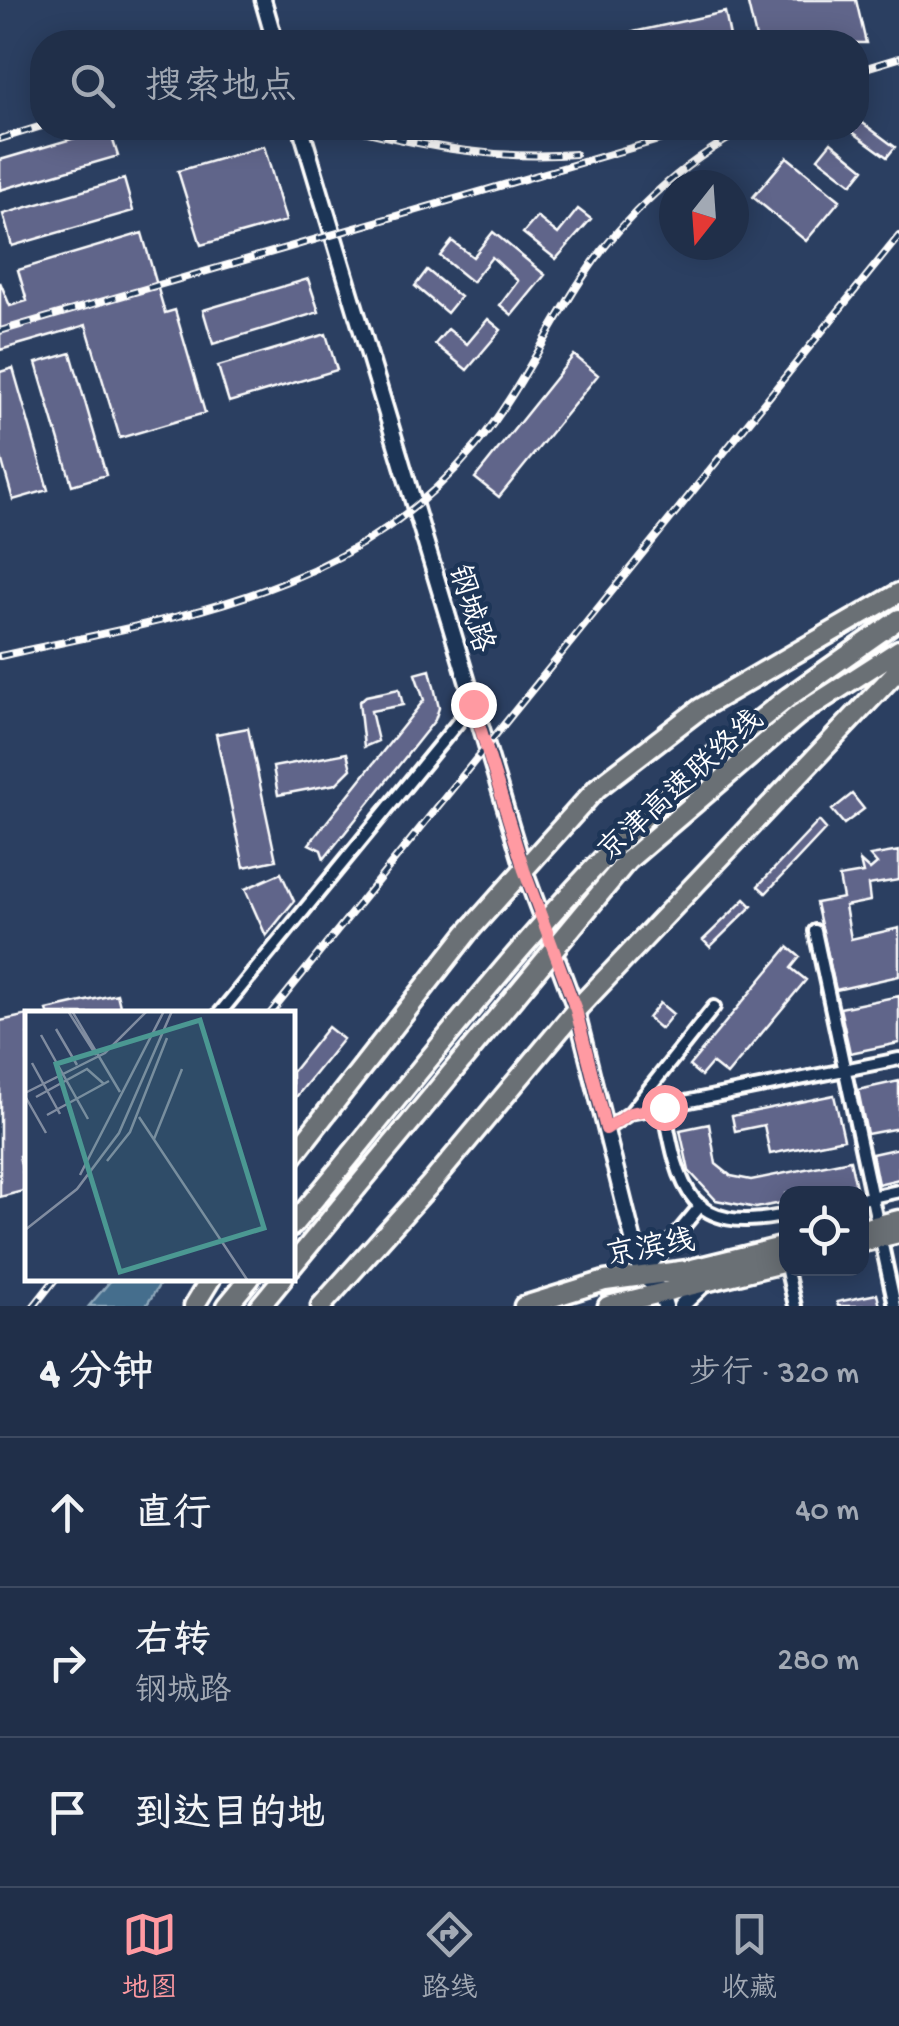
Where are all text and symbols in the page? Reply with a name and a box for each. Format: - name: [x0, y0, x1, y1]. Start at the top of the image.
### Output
- search box: [30, 30, 869, 140]
- icon: search: [65, 58, 120, 113]
- text: 搜索地点: [145, 68, 297, 112]
- north arrow: [659, 170, 749, 260]
- street label: 钢城路: [439, 561, 501, 657]
- route end: [451, 682, 497, 728]
- street label: 京津高速联络线: [591, 703, 772, 871]
- inset map: [25, 1011, 295, 1281]
- route start: [642, 1085, 688, 1131]
- map controls: [779, 1186, 869, 1276]
- button: locate: [779, 1186, 869, 1276]
- street label: 京滨线: [603, 1223, 698, 1275]
- text: 4 分钟: [40, 1352, 154, 1401]
- text: 步行 · 320 m: [689, 1356, 859, 1394]
- icon: ahead: [40, 1485, 95, 1540]
- text: 40 m: [795, 1493, 859, 1531]
- text: 直行: [135, 1495, 211, 1539]
- text: 右转: [135, 1622, 211, 1666]
- icon: right: [40, 1635, 95, 1690]
- text: 280 m: [777, 1643, 859, 1681]
- text: 钢城路: [135, 1674, 231, 1712]
- icon: arrive: [40, 1785, 95, 1840]
- text: 到达目的地: [135, 1795, 325, 1839]
- tab: 地图: [122, 1907, 178, 2007]
- tab: 路线: [421, 1907, 477, 2007]
- tab: 收藏: [721, 1907, 777, 2007]

